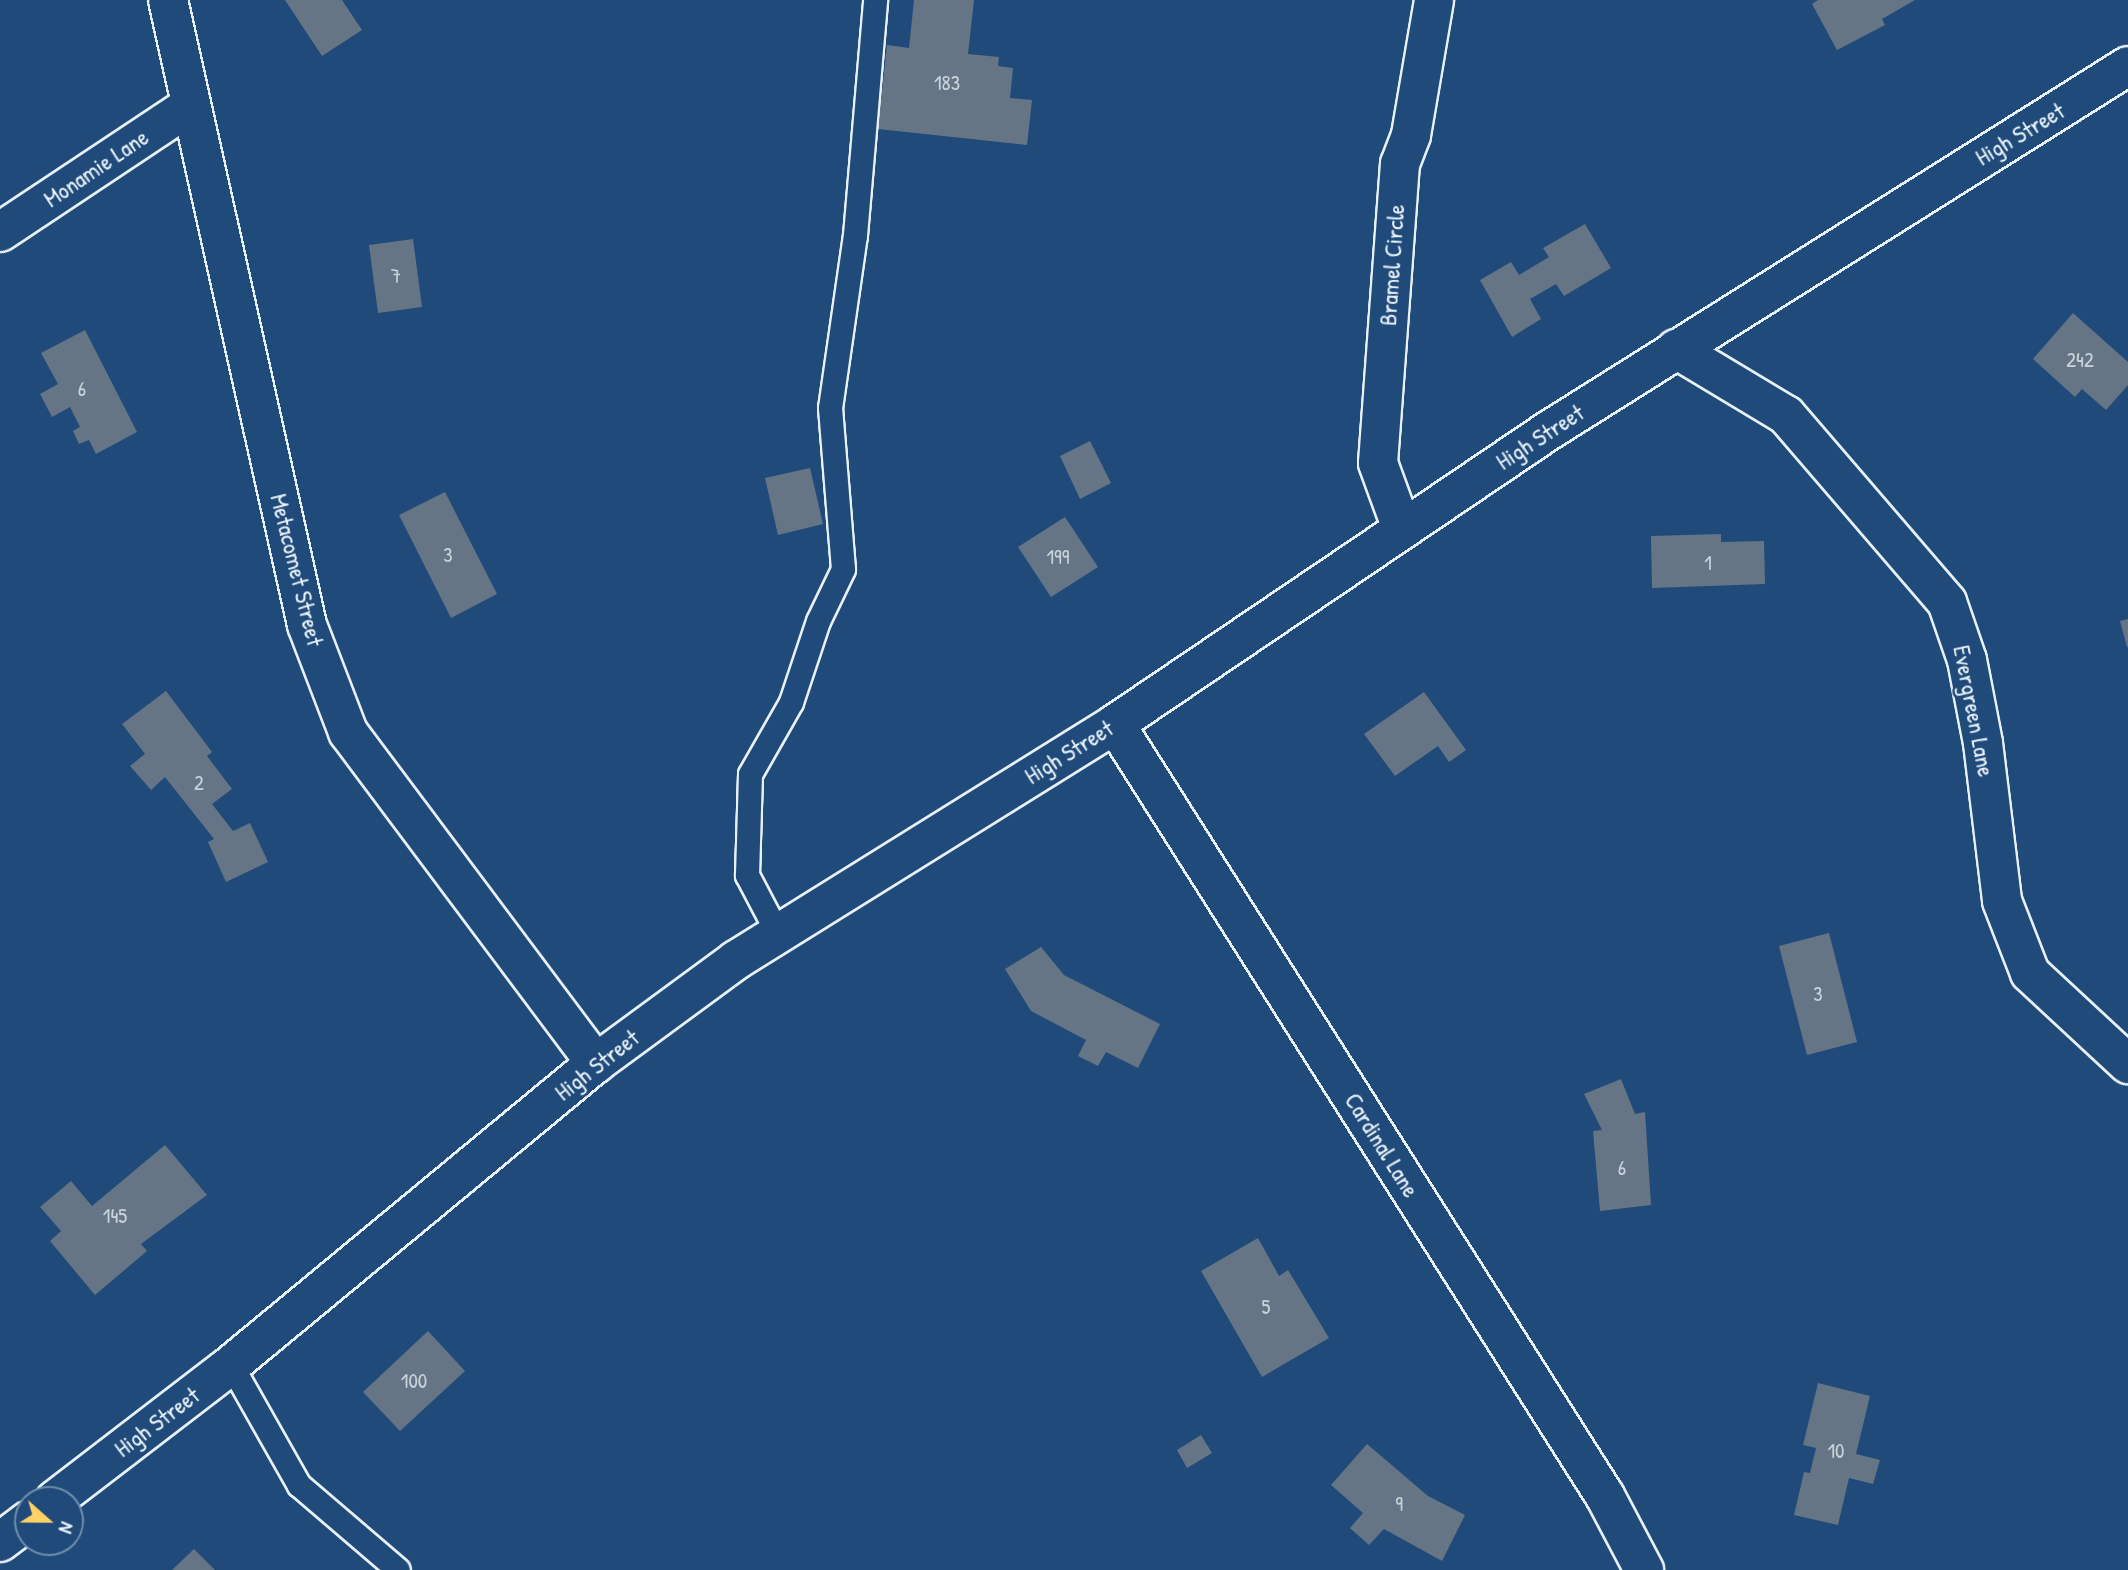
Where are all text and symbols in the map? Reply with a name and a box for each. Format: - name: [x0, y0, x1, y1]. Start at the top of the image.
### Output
- house number: 183: [934, 70, 960, 96]
- street label: High Street: [1970, 96, 2070, 172]
- street label: Monamie Lane: [38, 123, 154, 213]
- street label: Bramel Circle: [1373, 203, 1411, 327]
- house number: 7: [391, 263, 401, 289]
- house number: 242: [2066, 347, 2094, 373]
- house number: 6: [78, 376, 86, 402]
- street label: High Street: [1491, 398, 1589, 476]
- street label: Metacomet Street: [264, 491, 330, 649]
- house number: 3: [443, 542, 453, 568]
- house number: 199: [1046, 544, 1070, 570]
- house number: 1: [1704, 550, 1712, 576]
- street label: Evergreen Lane: [1947, 643, 2001, 779]
- street label: High Street: [1019, 714, 1119, 790]
- house number: 2: [194, 770, 204, 796]
- house number: 3: [1813, 981, 1823, 1007]
- street label: High Street: [549, 1023, 645, 1107]
- street label: Cardinal Lane: [1339, 1088, 1425, 1202]
- house number: 6: [1618, 1155, 1626, 1181]
- house number: 145: [103, 1203, 127, 1229]
- house number: 5: [1262, 1294, 1270, 1320]
- house number: 100: [401, 1368, 427, 1394]
- street label: High Street: [109, 1381, 205, 1463]
- house number: 10: [1827, 1438, 1845, 1464]
- north arrow: [14, 1486, 84, 1556]
- house number: 9: [1395, 1491, 1403, 1517]
- text: N: [53, 1518, 81, 1537]

